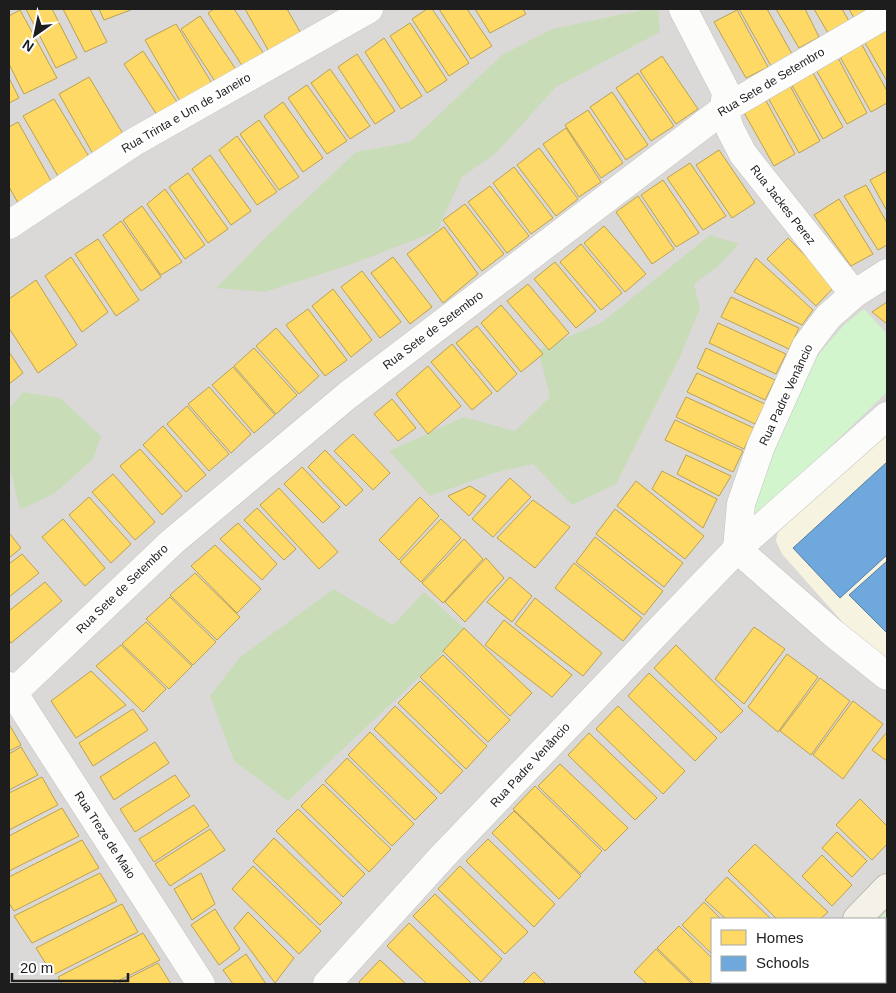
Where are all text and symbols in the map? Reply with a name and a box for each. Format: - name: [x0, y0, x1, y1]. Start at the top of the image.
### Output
- north arrow: [10, 10, 60, 60]
- text: N: [19, 36, 37, 55]
- street label: Rua Sete de Setembro: [715, 44, 827, 119]
- street label: Rua Trinta e Um de Janeiro: [119, 70, 253, 156]
- street label: Rua Jackes Perez: [748, 162, 818, 248]
- street label: Rua Sete de Setembro: [380, 287, 486, 372]
- street label: Rua Padre Venâncio: [756, 342, 816, 448]
- street label: Rua Sete de Setembro: [73, 541, 171, 636]
- street label: Rua Padre Venâncio: [487, 720, 573, 810]
- street label: Rua Treze de Maio: [72, 789, 139, 882]
- legend: [711, 918, 886, 983]
- text: Homes: [756, 929, 804, 946]
- scale bar: [12, 950, 129, 982]
- text: Schools: [756, 954, 809, 971]
- text: 20 m: [20, 959, 53, 976]

